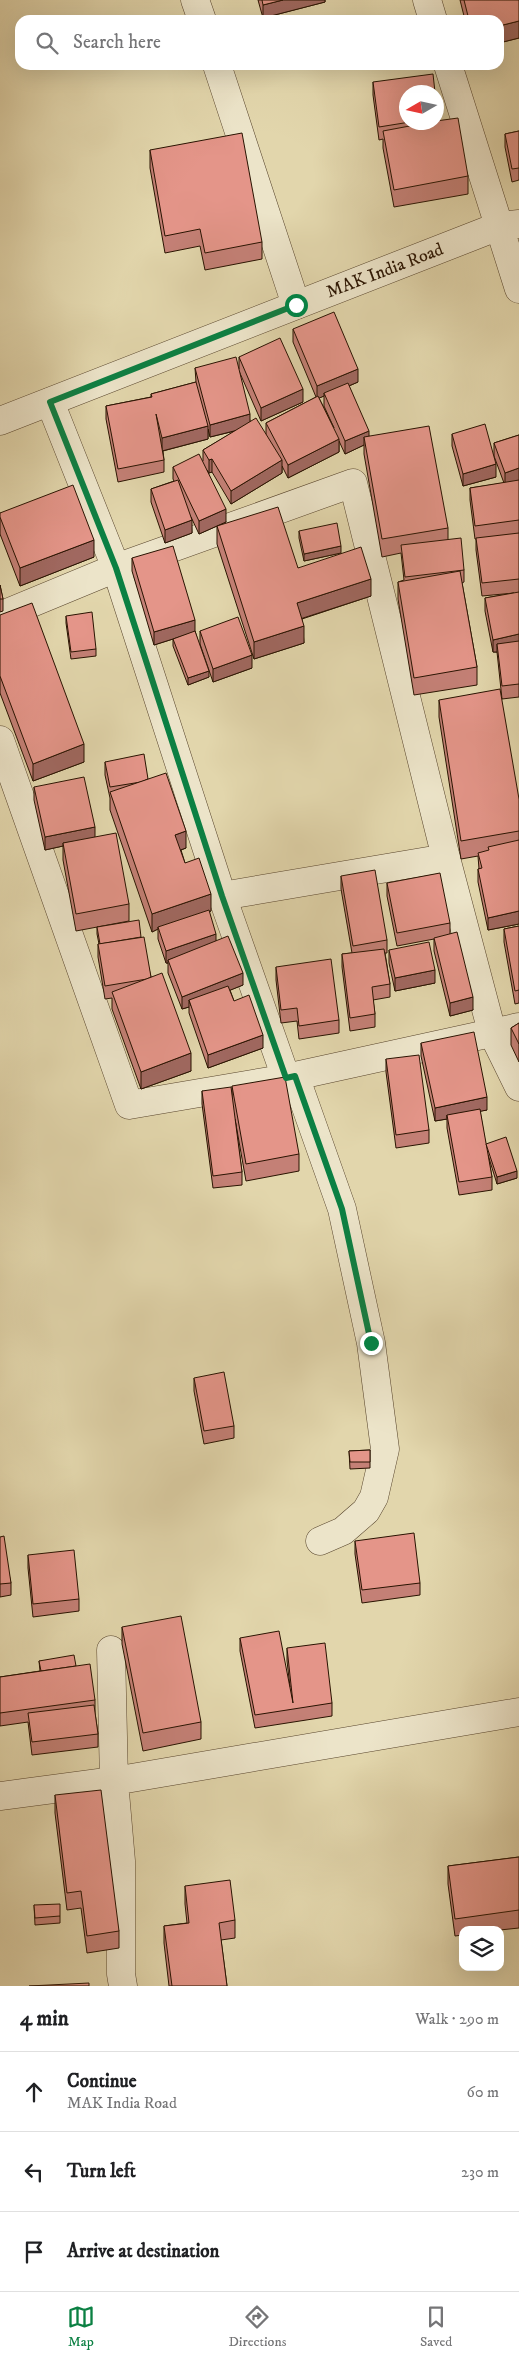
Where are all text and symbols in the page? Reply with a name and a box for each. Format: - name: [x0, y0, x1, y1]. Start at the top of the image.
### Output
- search box: [15, 15, 504, 70]
- icon: search: [33, 29, 61, 57]
- text: Search here: [73, 31, 161, 54]
- north arrow: [399, 85, 444, 130]
- street label: MAK India Road: [323, 239, 447, 303]
- route start: [285, 294, 308, 317]
- route end: [360, 1332, 383, 1355]
- map controls: [459, 1926, 504, 1971]
- button: layers: [459, 1926, 504, 1971]
- text: 4 min: [20, 2006, 69, 2032]
- text: Walk · 290 m: [415, 2009, 499, 2029]
- text: Continue: [67, 2070, 137, 2093]
- icon: ahead: [20, 2078, 48, 2106]
- text: 60 m: [467, 2082, 499, 2102]
- text: MAK India Road: [67, 2093, 177, 2113]
- icon: left: [20, 2158, 48, 2186]
- text: Turn left: [67, 2160, 136, 2183]
- text: 230 m: [461, 2162, 499, 2182]
- icon: arrive: [20, 2238, 48, 2266]
- text: Arrive at destination: [67, 2240, 219, 2263]
- tab: Map: [67, 2303, 95, 2351]
- tab: Directions: [228, 2303, 286, 2351]
- tab: Saved: [420, 2303, 452, 2351]

